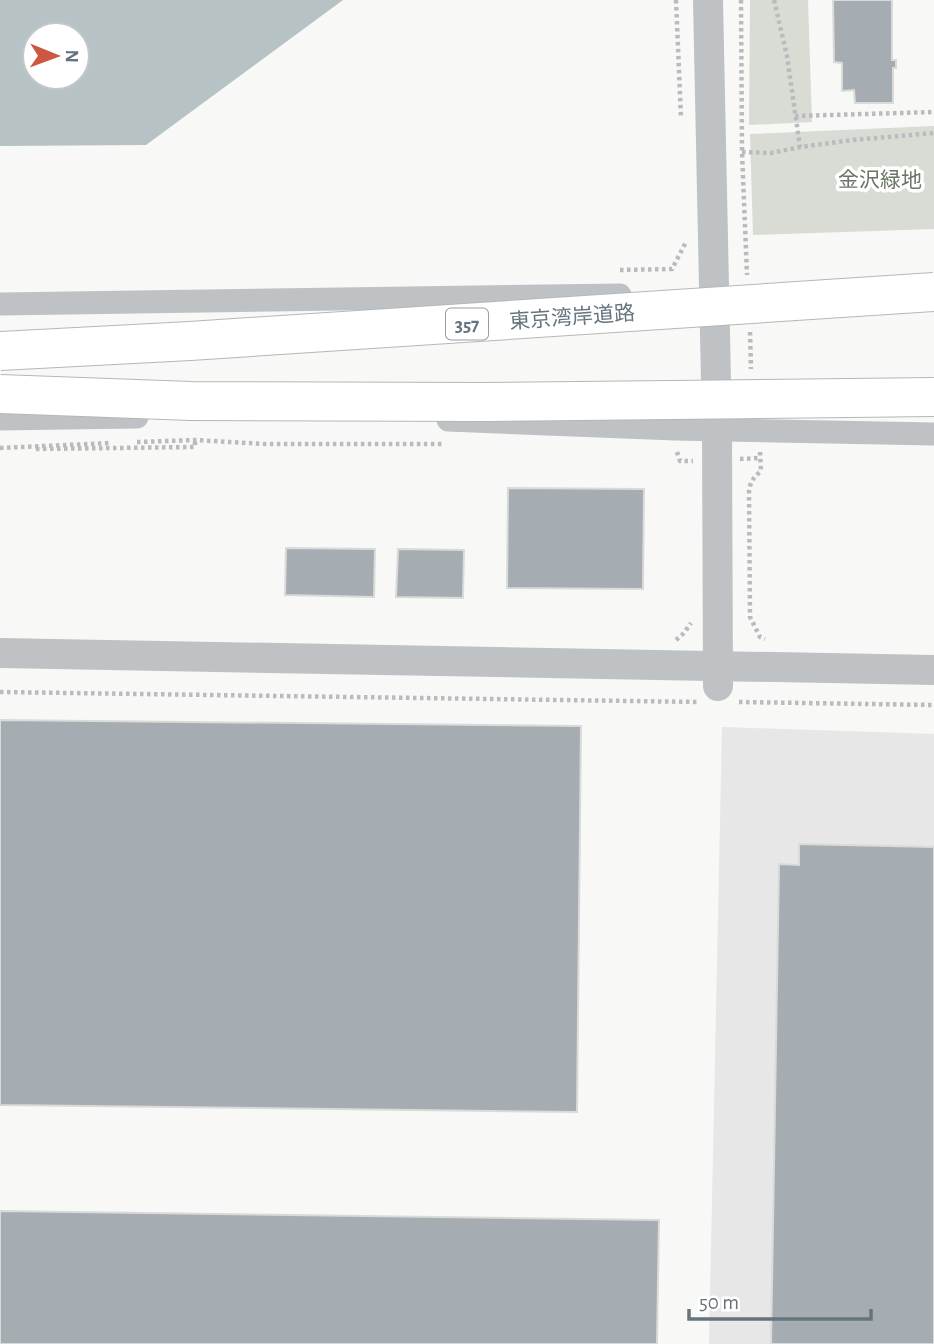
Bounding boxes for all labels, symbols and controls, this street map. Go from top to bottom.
north arrow [21,21,91,91]
text: N [62,49,81,63]
park label: 金沢緑地 [838,169,922,191]
street label: 東京湾岸道路 [508,302,636,332]
road number: 357 [446,308,488,340]
scale bar [689,1278,871,1322]
text: 50 m [699,1292,739,1313]

